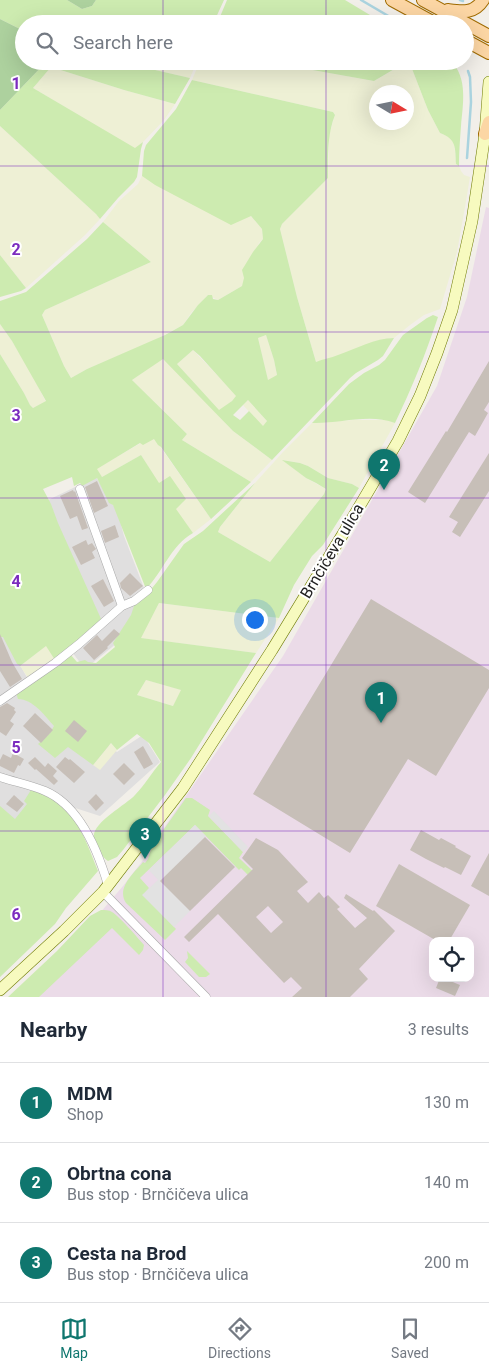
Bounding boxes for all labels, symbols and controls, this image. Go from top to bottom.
search box [15,15,474,70]
icon: search [33,29,61,57]
text: Search here [73,31,173,54]
text: 1 [11,74,21,93]
north arrow [369,85,414,130]
text: 2 [11,240,21,259]
text: 3 [11,406,21,425]
pin: 2 [368,449,400,490]
street label: Brnčičeva ulica [296,500,368,602]
text: 4 [11,572,21,591]
your location [242,607,268,633]
pin: 1 [365,682,397,723]
text: 5 [11,738,21,757]
pin: 3 [129,818,161,859]
text: 6 [11,905,21,924]
map controls [429,937,474,982]
button: locate [429,937,474,982]
text: Nearby [20,1018,87,1042]
text: 3 results [408,1020,469,1039]
text: MDM [67,1082,113,1105]
text: 1 [31,1093,41,1112]
text: 130 m [424,1093,469,1112]
text: Shop [67,1105,103,1124]
text: Obrtna cona [67,1162,172,1185]
text: 2 [31,1173,41,1192]
text: 140 m [424,1173,469,1192]
text: Bus stop · Brnčičeva ulica [67,1185,249,1204]
text: Cesta na Brod [67,1242,187,1265]
text: 3 [31,1253,41,1272]
text: 200 m [424,1253,469,1272]
text: Bus stop · Brnčičeva ulica [67,1265,249,1284]
tab: Map [60,1315,88,1361]
tab: Directions [208,1315,271,1361]
tab: Saved [391,1315,429,1361]

